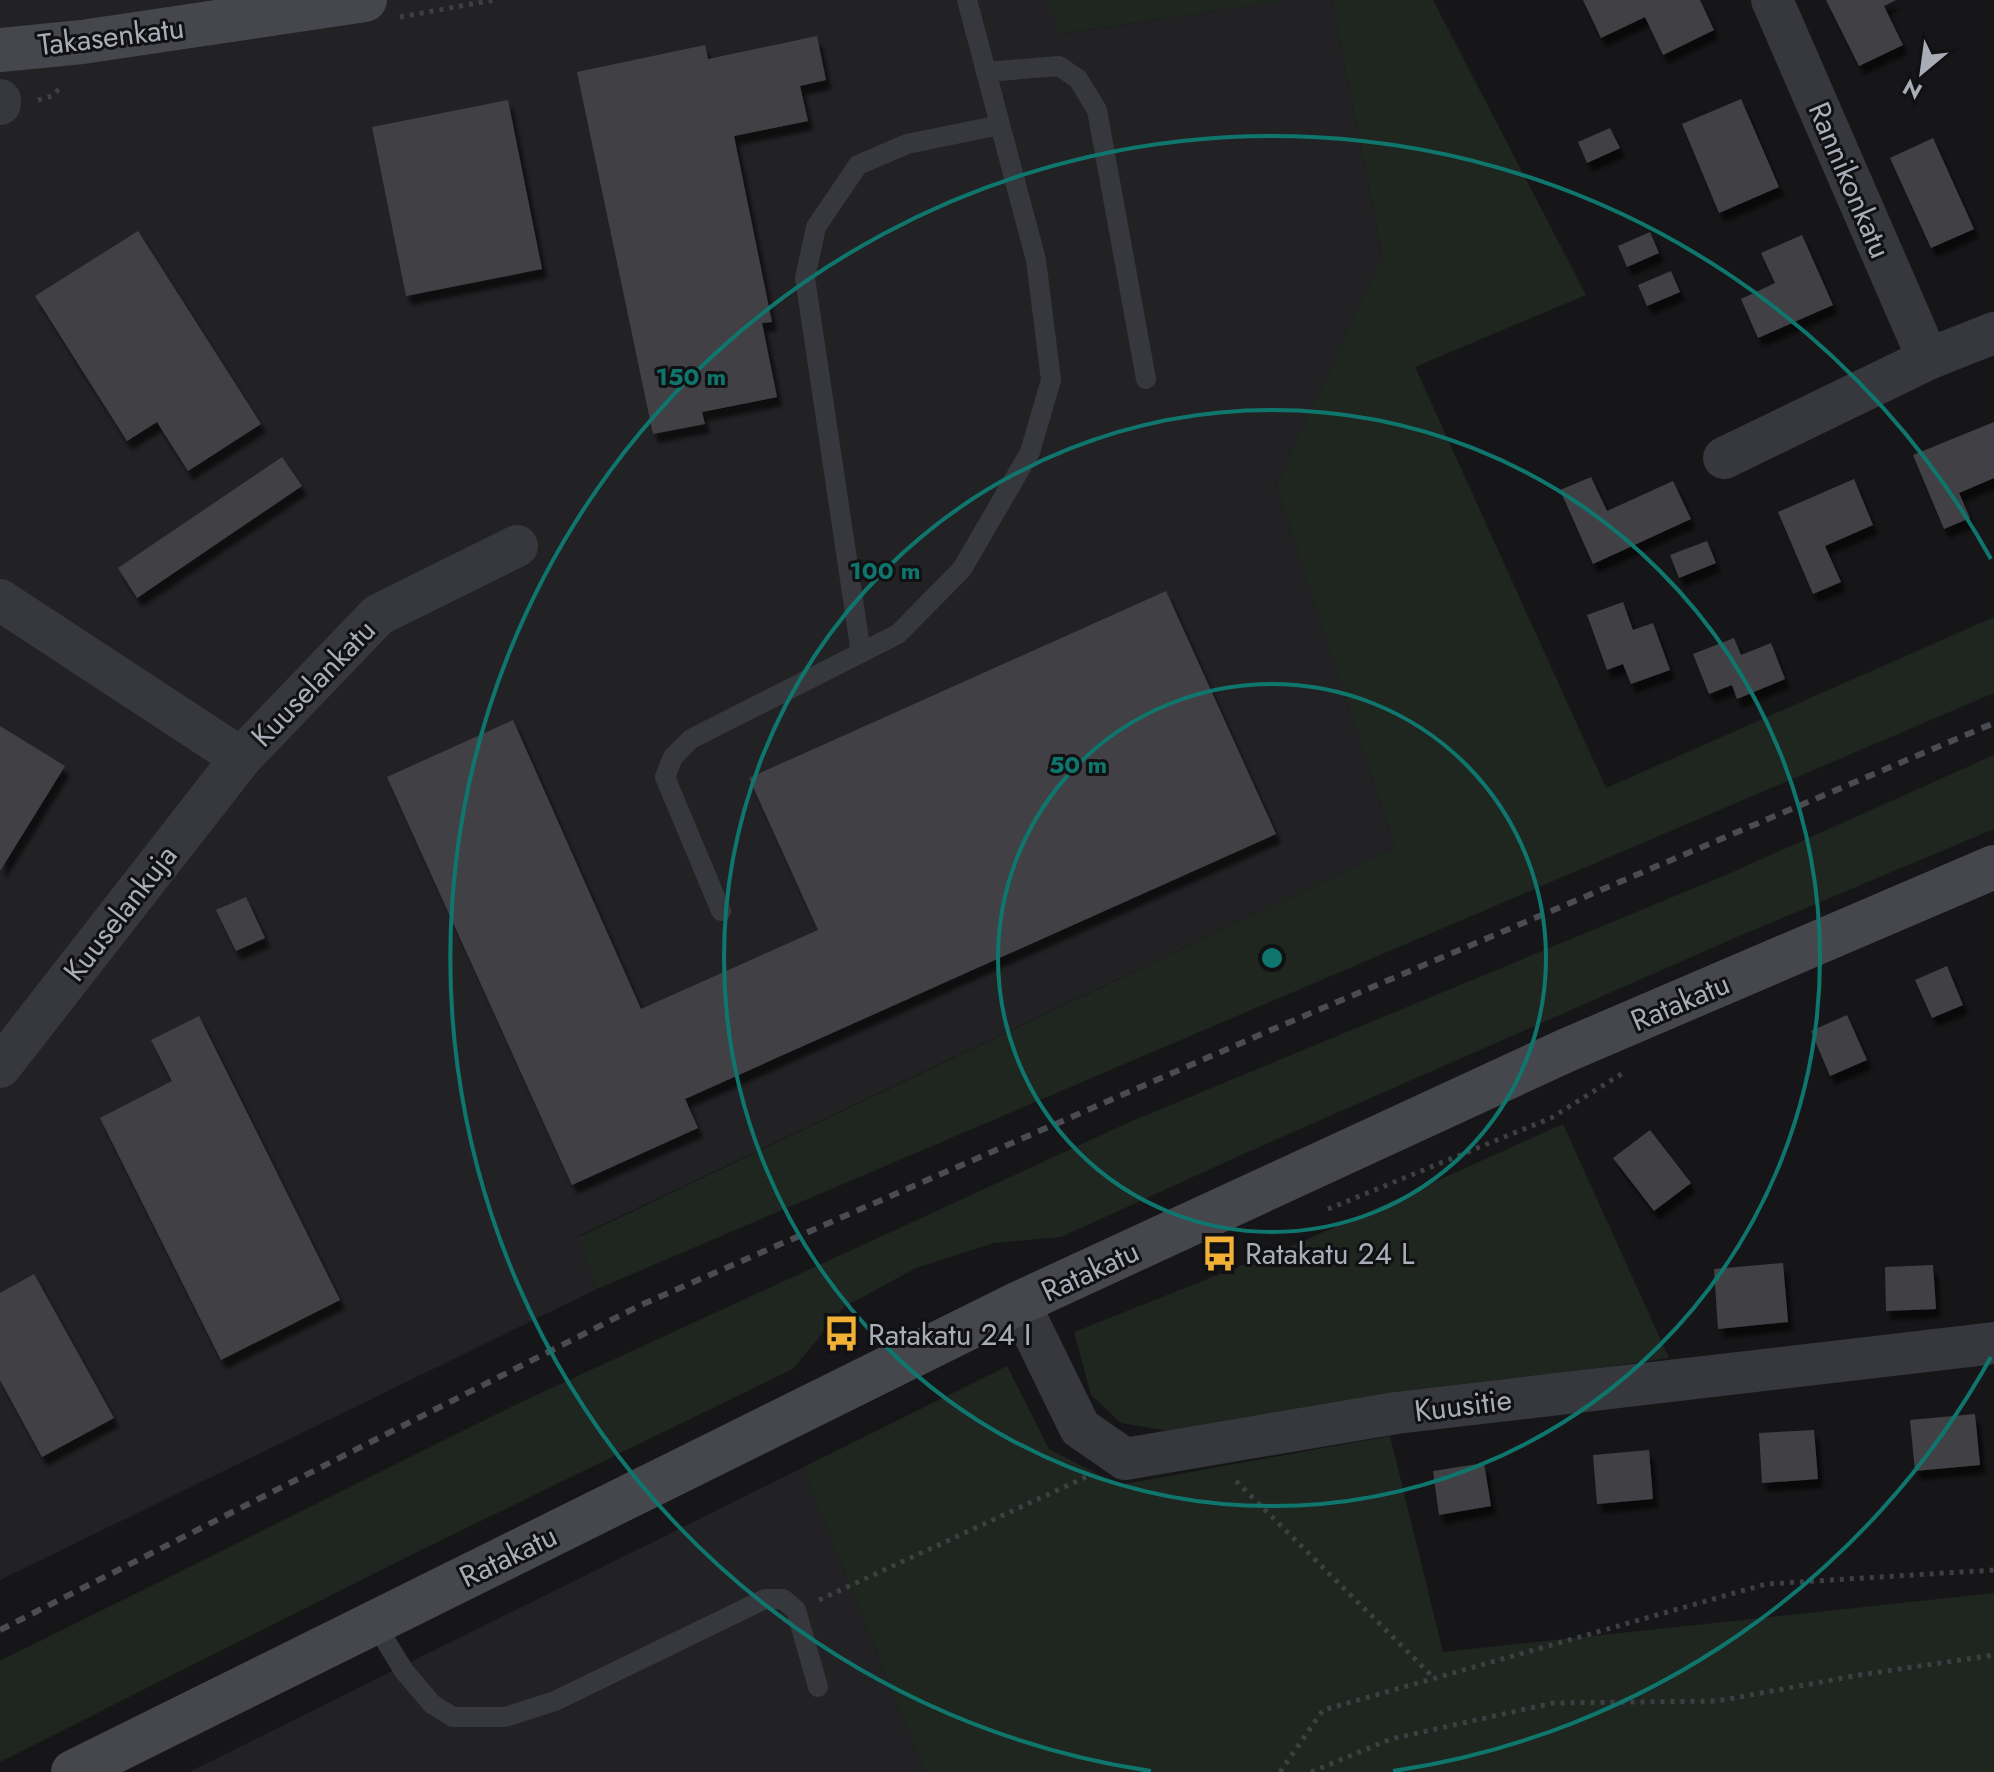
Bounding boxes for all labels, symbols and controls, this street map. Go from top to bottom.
street label: Takasenkatu [35,6,187,66]
north arrow [1882,32,1962,112]
text: N [1897,71,1928,108]
street label: Rannikonkatu [1798,95,1902,265]
text: 150 m [656,359,726,394]
text: 100 m [850,553,920,588]
street label: Kuuselankatu [241,610,385,756]
text: 50 m [1049,747,1107,782]
street label: Kuuselankuja [53,836,187,990]
centre of rings [1258,944,1286,972]
street label: Ratakatu [1624,962,1736,1042]
street label: Ratakatu [1034,1230,1146,1312]
place label: Ratakatu 24 L [1245,1232,1415,1275]
bus stop icon: Ratakatu 24 L [1200,1234,1238,1272]
place label: Ratakatu 24 I [868,1313,1031,1356]
bus stop icon: Ratakatu 24 I [823,1315,861,1353]
street label: Kuusitie [1412,1378,1514,1432]
street label: Ratakatu [452,1514,564,1598]

